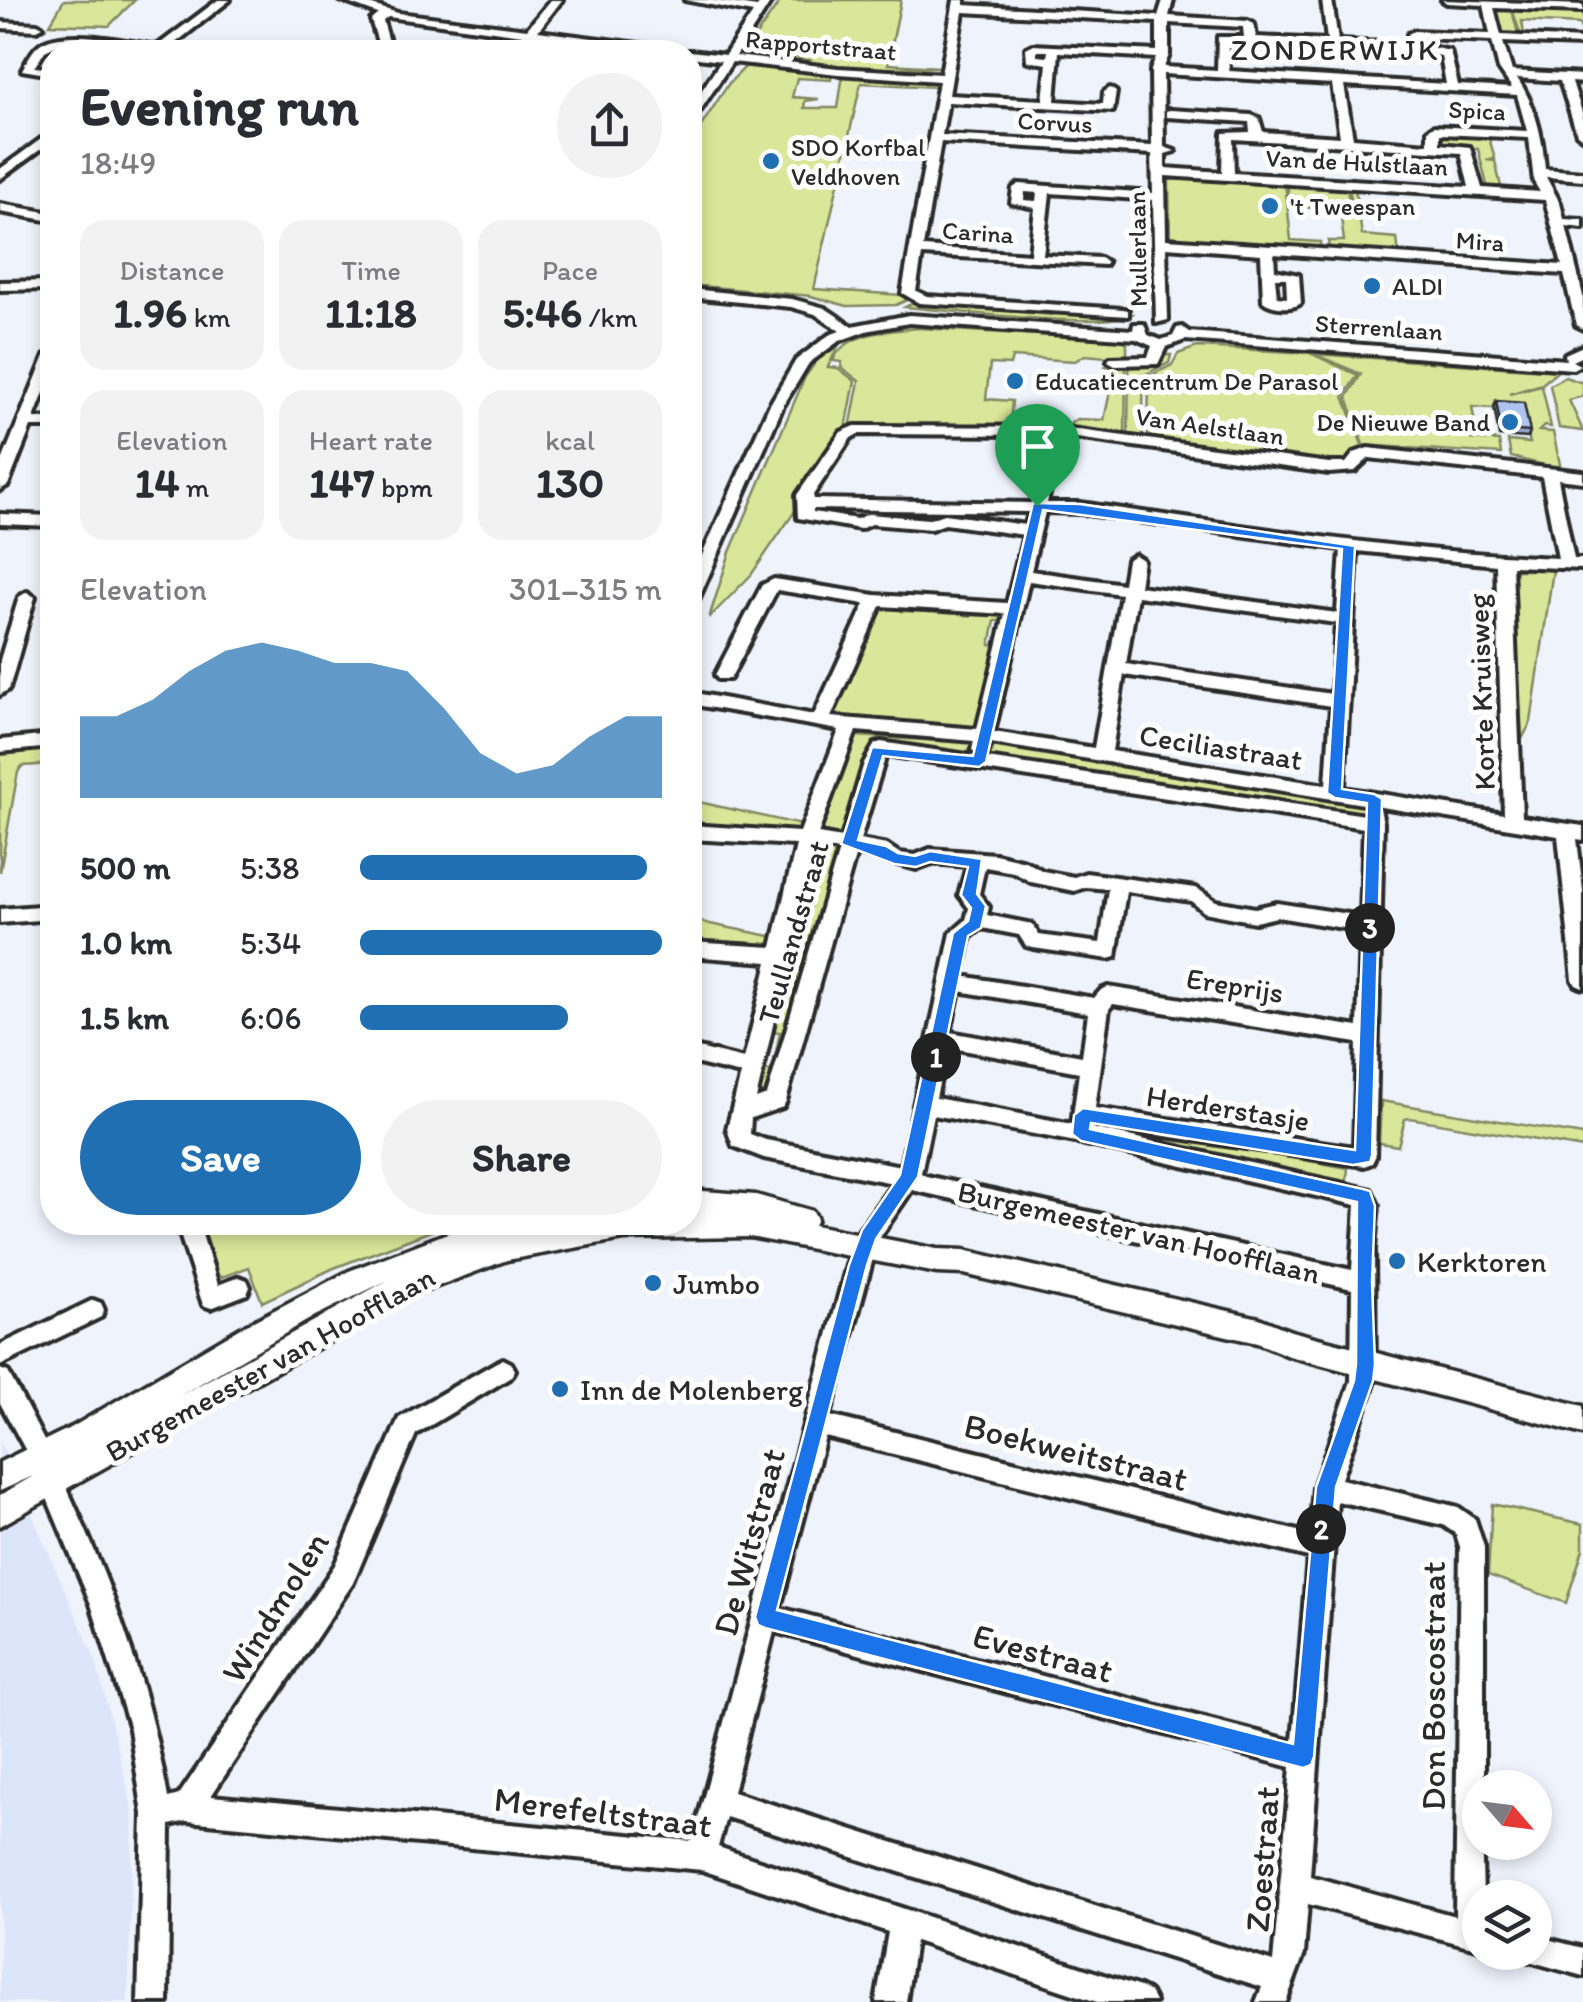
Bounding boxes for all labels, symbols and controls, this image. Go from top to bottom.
street label: Rapportstraat [744,23,898,67]
district label: ZONDERWIJK [1230,31,1440,68]
text: Evening run [80,73,359,139]
button: share [557,73,662,178]
street label: Spica [1448,94,1506,126]
street label: Corvus [1017,105,1093,139]
place label: SDO Korfbal Veldhoven [791,132,925,191]
street label: Van de Hulstlaan [1265,142,1449,182]
text: 18:49 [80,144,156,182]
marker: SDO Korfbal Veldhoven [760,150,782,172]
street label: Mullerlaan [1121,191,1153,307]
place label: 't Tweespan [1290,191,1415,221]
marker: 't Tweespan [1259,195,1281,217]
street label: Carina [941,215,1015,249]
street label: Mira [1455,224,1505,258]
text: Distance [120,253,224,287]
text: Time [341,253,401,287]
text: Pace [542,253,598,287]
place label: ALDI [1392,271,1443,301]
marker: ALDI [1361,275,1383,297]
text: 1.96 [113,287,187,338]
text: 11:18 [325,287,417,338]
text: 5:46 [503,287,582,338]
text: km [187,300,231,334]
text: /km [582,300,637,334]
street label: Sterrenlaan [1314,308,1444,346]
place label: Educatiecentrum De Parasol [1035,366,1338,396]
marker: Educatiecentrum De Parasol [1004,370,1026,392]
street label: Van Aelstlaan [1134,401,1286,451]
pin [995,404,1080,507]
place label: De Nieuwe Band [1316,407,1490,437]
marker: De Nieuwe Band [1499,411,1521,433]
icon: arrive [1010,419,1065,474]
text: Elevation [116,423,228,457]
text: Heart rate [309,423,433,457]
text: kcal [545,423,595,457]
text: 14 [135,457,179,508]
text: 147 [309,457,375,508]
text: 130 [536,457,604,508]
text: m [179,470,209,504]
text: bpm [375,470,433,504]
text: Elevation [80,570,207,608]
text: 301–315 m [509,570,662,608]
street label: Korte Kruisweg [1459,592,1503,791]
street label: Ceciliastraat [1137,716,1305,778]
street label: Teullandstraat [749,836,837,1028]
text: 500 m [80,849,170,887]
text: 5:38 [240,849,300,887]
pin: 3 [1345,903,1395,953]
text: 3 [1362,911,1378,945]
text: 1.0 km [80,924,172,962]
text: 5:34 [240,924,301,962]
street label: Ereprijs [1184,959,1286,1011]
text: 1.5 km [80,999,169,1037]
text: 6:06 [240,999,301,1037]
pin: 1 [911,1032,961,1082]
text: 1 [930,1040,943,1074]
street label: Herderstasje [1144,1077,1312,1139]
button: Save [80,1100,361,1215]
button: Share [381,1100,662,1215]
street label: Burgemeester van Hoofflaan [954,1172,1324,1292]
place label: Kerktoren [1417,1243,1546,1280]
marker: Kerktoren [1386,1250,1408,1272]
street label: Burgemeester van Hoofflaan [99,1258,441,1470]
place label: Jumbo [673,1265,760,1302]
marker: Jumbo [642,1272,664,1294]
place label: Inn de Molenberg [580,1371,804,1408]
marker: Inn de Molenberg [549,1378,571,1400]
street label: Boekweitstraat [960,1404,1192,1500]
street label: De Witstraat [704,1444,794,1640]
pin: 2 [1296,1504,1346,1554]
text: 2 [1314,1512,1328,1546]
street label: Windmolen [212,1523,338,1690]
street label: Don Boscostraat [1412,1561,1454,1811]
street label: Evestraat [969,1614,1117,1692]
north arrow [1462,1770,1552,1860]
map controls [1462,1770,1552,1970]
street label: Merefeltstraat [492,1778,714,1846]
street label: Zoestraat [1236,1785,1288,1933]
button: layers [1462,1880,1552,1970]

